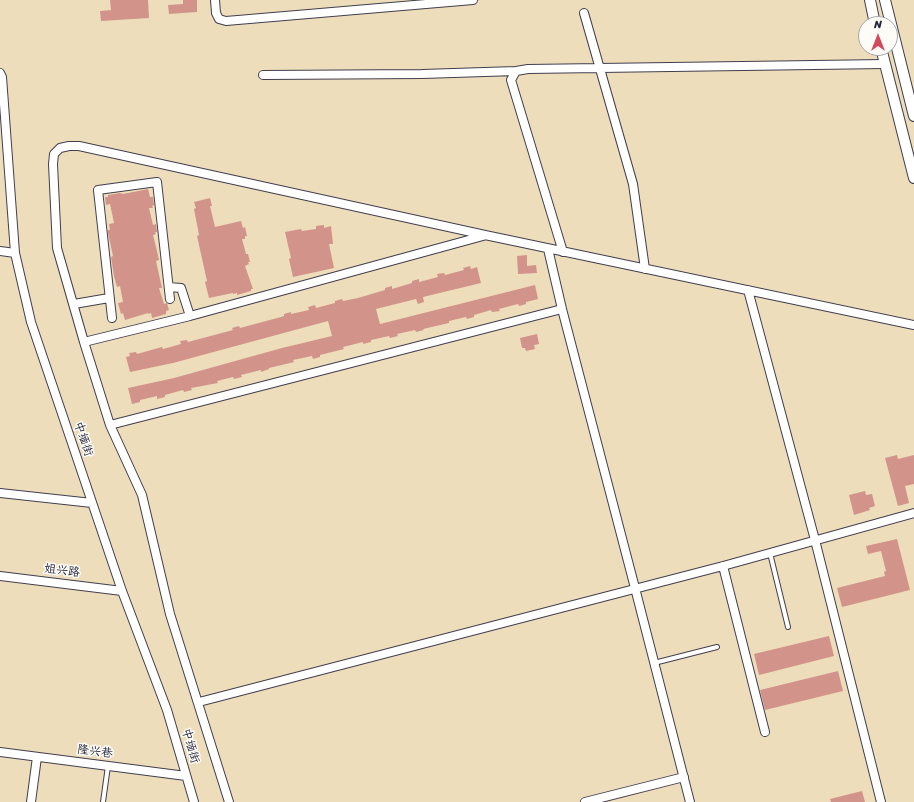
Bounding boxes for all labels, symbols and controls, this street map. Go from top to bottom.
text: N [874,15,882,34]
north arrow [858,16,898,56]
street label: 中缅街 [70,420,96,458]
street label: 姐兴路 [43,562,81,580]
street label: 中缅街 [178,727,202,765]
street label: 隆兴巷 [76,743,114,761]

